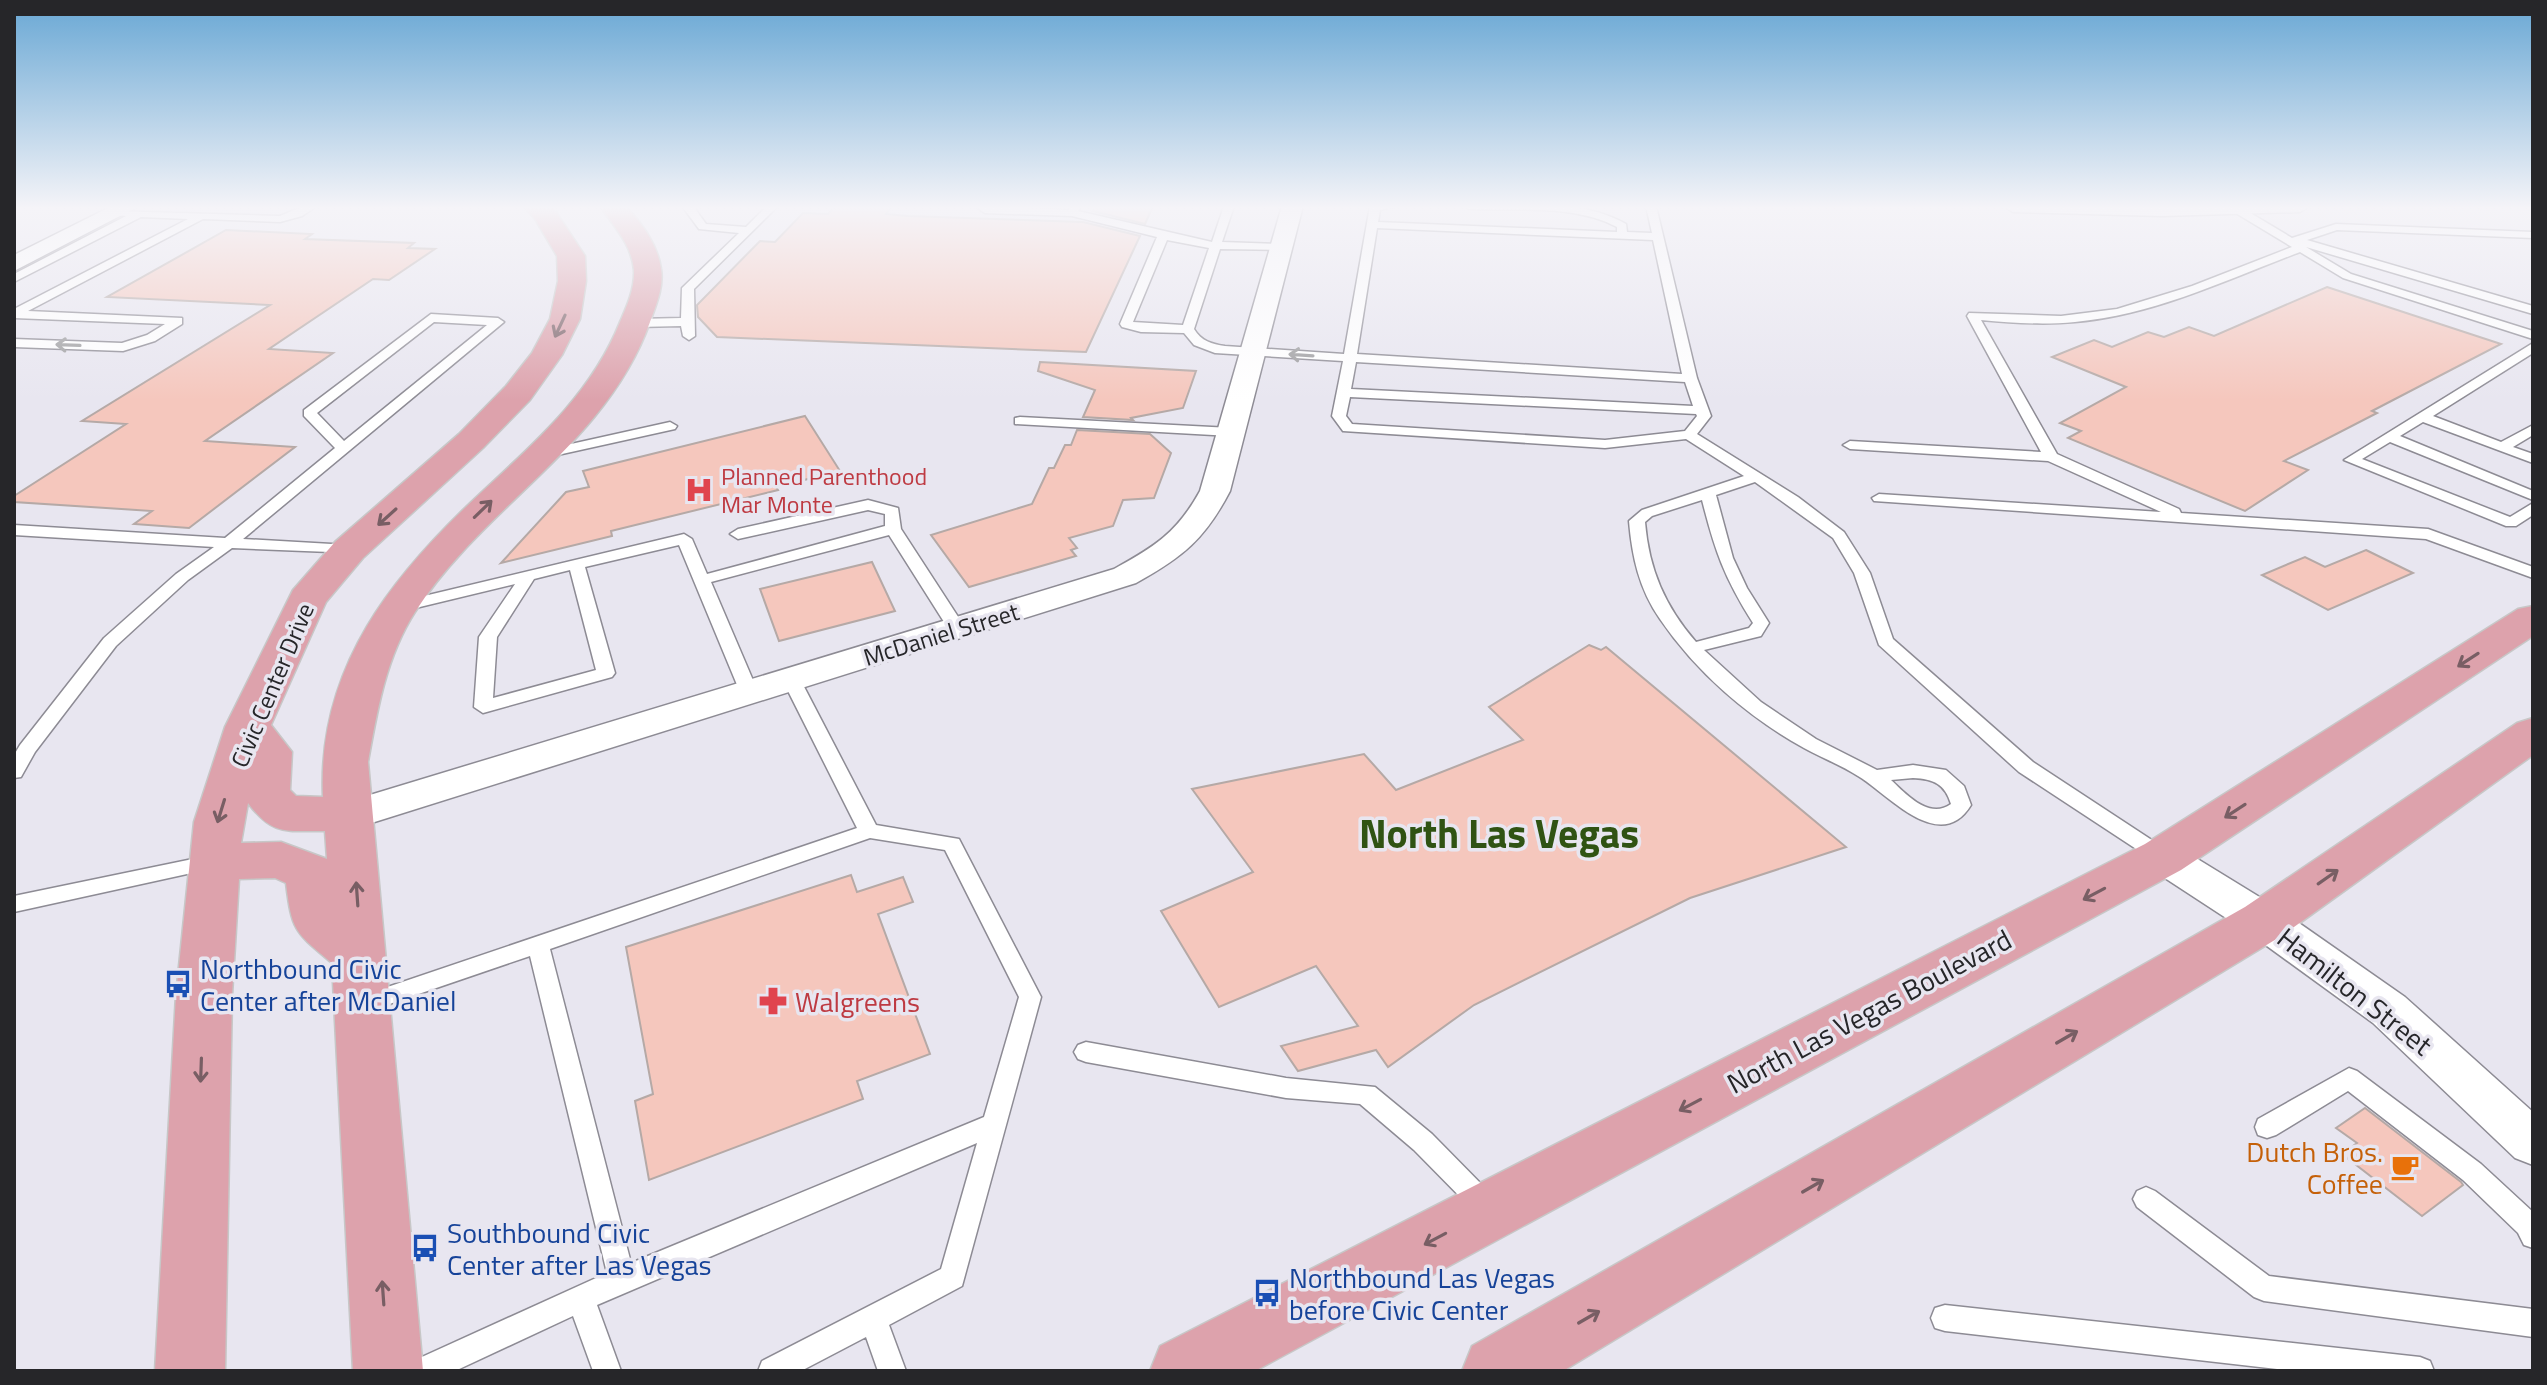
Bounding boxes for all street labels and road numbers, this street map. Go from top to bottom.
street label: McDaniel Street [859,593,1024,675]
street label: Civic Center Drive [221,597,323,773]
street label: Hamilton Street [2268,917,2442,1066]
street label: North Las Vegas Boulevard [1719,918,2019,1104]

